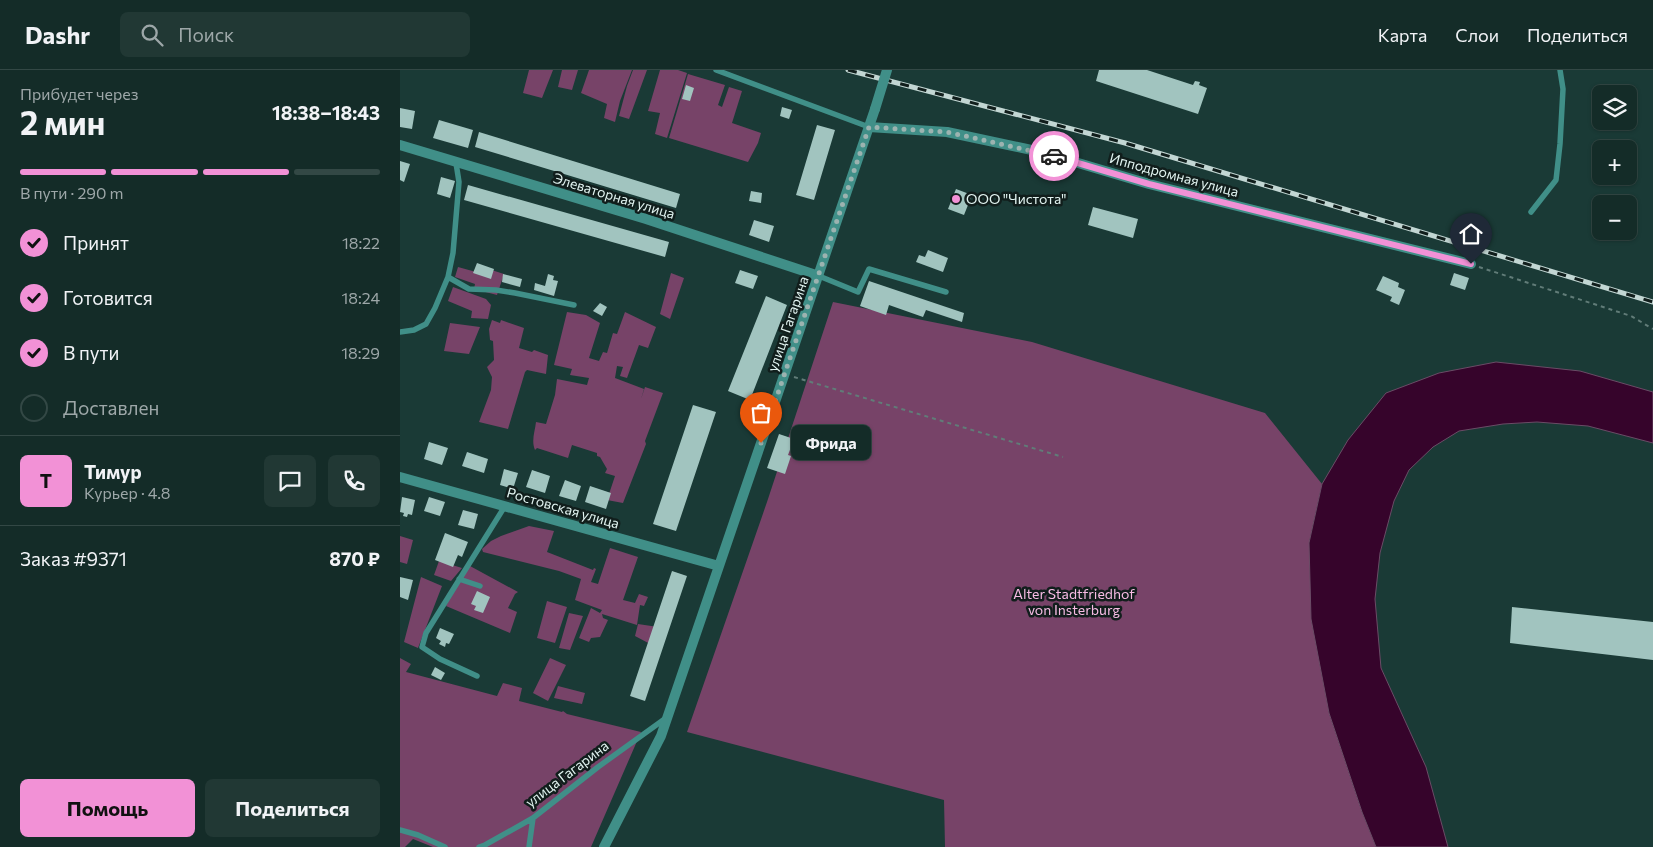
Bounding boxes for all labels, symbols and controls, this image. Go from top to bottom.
search box [120,12,470,57]
text: Dashr [25,20,90,49]
icon: search [138,21,166,49]
text: Поиск [178,23,234,46]
text: Карта [1378,24,1427,46]
text: Слои [1455,24,1499,46]
text: Поделиться [1527,24,1628,46]
text: Прибудет через [20,84,139,103]
map controls [1592,85,1637,240]
button: layers [1592,85,1637,130]
text: 18:38–18:43 [272,101,380,124]
text: 2 мин [20,102,105,142]
courier [1029,131,1079,181]
button: + [1592,140,1637,185]
icon: car [1040,142,1068,170]
street label: Ипподромная улица [1108,149,1241,200]
street label: Элеваторная улица [551,169,677,222]
text: В пути · 290 m [20,183,123,202]
place label: ООО "Чистота" [966,190,1066,207]
marker: ООО "Чистота" [950,193,962,205]
button: − [1592,195,1637,240]
pin [1450,213,1492,264]
icon: home [1457,220,1485,248]
icon: check [20,229,48,257]
text: Принят [63,231,129,254]
text: 18:22 [342,233,380,252]
street label: улица Гагарина [763,274,812,374]
icon: check [20,284,48,312]
text: Готовится [63,286,153,309]
text: 18:24 [341,288,380,307]
icon: check [20,339,48,367]
text: В пути [63,341,119,364]
text: 18:29 [341,343,380,362]
pin [740,392,782,443]
text: Доставлен [63,396,159,419]
icon: bag [747,399,775,427]
callout: Фрида [791,426,871,460]
text: Фрида [805,433,857,452]
button: chat [264,455,316,507]
button: phone [328,455,380,507]
text: Тимур [84,460,142,483]
text: Т [40,469,52,492]
text: Курьер · 4.8 [84,483,170,502]
street label: Ростовская улица [505,483,621,532]
text: Заказ #9371 [20,547,127,570]
text: 870 ₽ [329,547,380,570]
park label: Alter Stadtfriedhof von Insterburg [1013,585,1135,618]
street label: улица Гагарина [522,737,612,810]
button: Помощь [20,779,195,837]
button: Поделиться [205,779,380,837]

